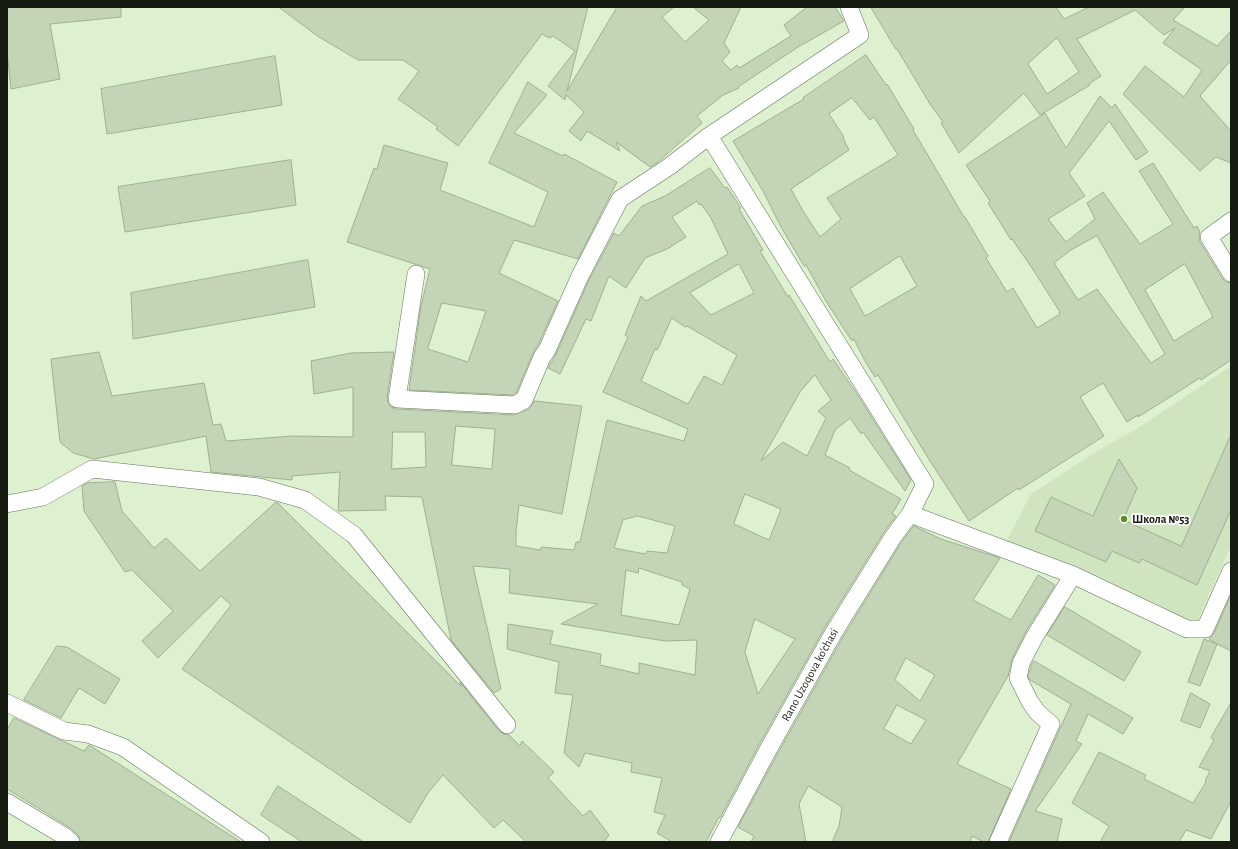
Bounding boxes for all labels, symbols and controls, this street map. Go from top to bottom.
place label: Школа №53 [1132,512,1190,526]
marker: Школа №53 [1119,514,1129,524]
street label: Rano Uzoqova ko'chasi [778,626,842,724]

